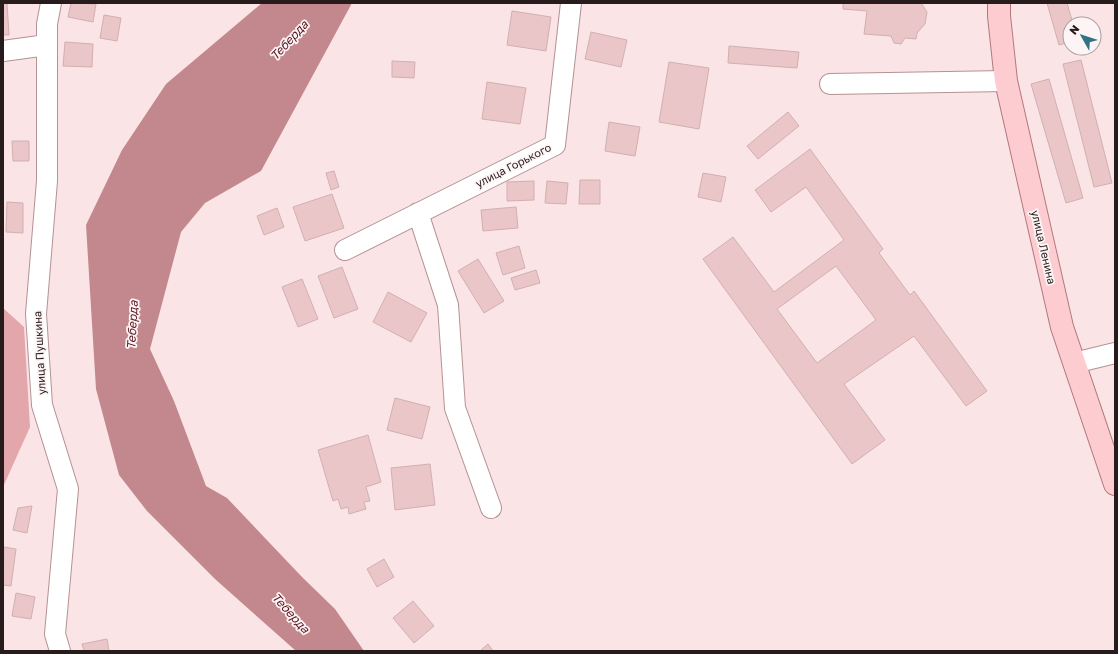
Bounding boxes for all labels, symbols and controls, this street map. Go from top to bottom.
water label: Теберда [267,16,312,63]
north arrow [1062,16,1102,56]
text: N [1066,22,1082,37]
street label: улица Горького [473,140,553,190]
street label: улица Ленина [1029,209,1059,285]
water label: Теберда [123,299,141,350]
street label: улица Пушкина [30,311,48,395]
water label: Теберда [269,590,314,637]

